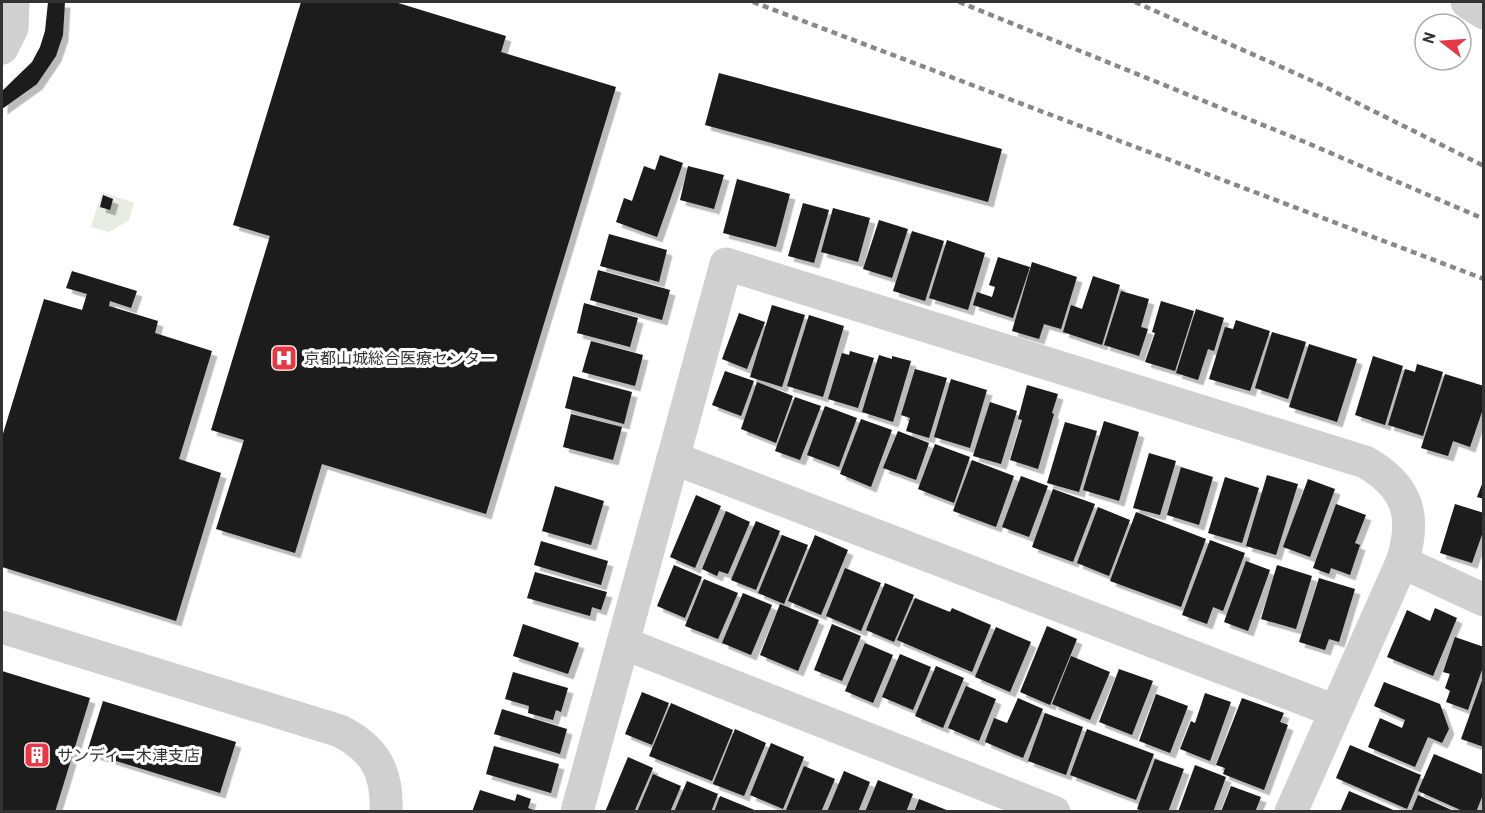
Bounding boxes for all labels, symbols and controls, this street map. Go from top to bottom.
north arrow [1413,12,1473,72]
text: N [1418,30,1439,45]
hospital icon: 京都山城総合医療センター [269,343,299,373]
place label: 京都山城総合医療センター [304,348,496,367]
building icon: サンディー木津支店 [22,740,52,770]
place label: サンディー木津支店 [57,745,200,764]

